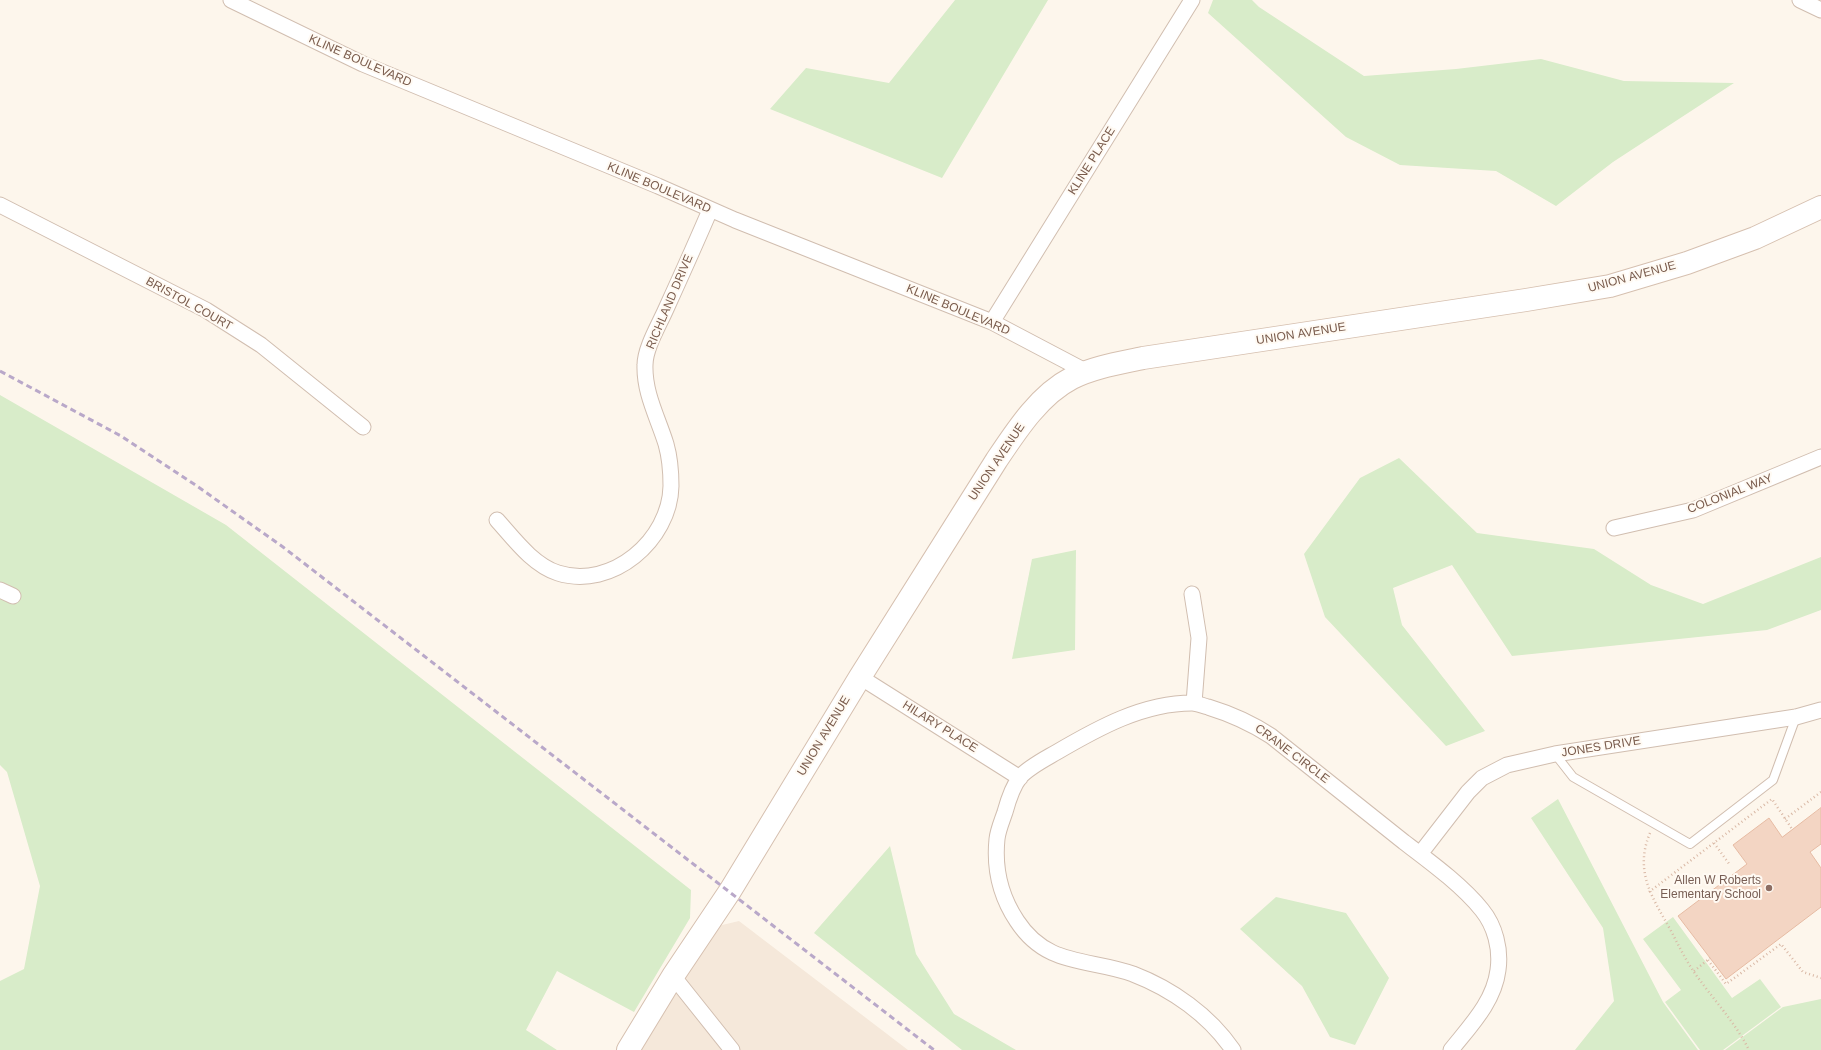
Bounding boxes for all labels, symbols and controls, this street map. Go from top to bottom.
street label: KLINE BOULEVARD [306,32,414,90]
street label: KLINE PLACE [1065,124,1119,198]
street label: KLINE BOULEVARD [605,160,713,216]
street label: RICHLAND DRIVE [644,253,696,351]
street label: UNION AVENUE [1586,258,1678,296]
street label: BRISTOL COURT [143,274,235,334]
street label: KLINE BOULEVARD [904,282,1012,338]
street label: UNION AVENUE [1255,320,1347,348]
street label: UNION AVENUE [966,420,1028,504]
street label: COLONIAL WAY [1685,471,1775,517]
street label: UNION AVENUE [795,694,853,778]
street label: HILARY PLACE [900,698,980,756]
street label: CRANE CIRCLE [1252,721,1332,787]
street label: JONES DRIVE [1560,734,1642,760]
place label: Allen W Roberts Elementary School [1660,874,1761,902]
marker: Allen W Roberts Elementary School [1764,883,1774,893]

